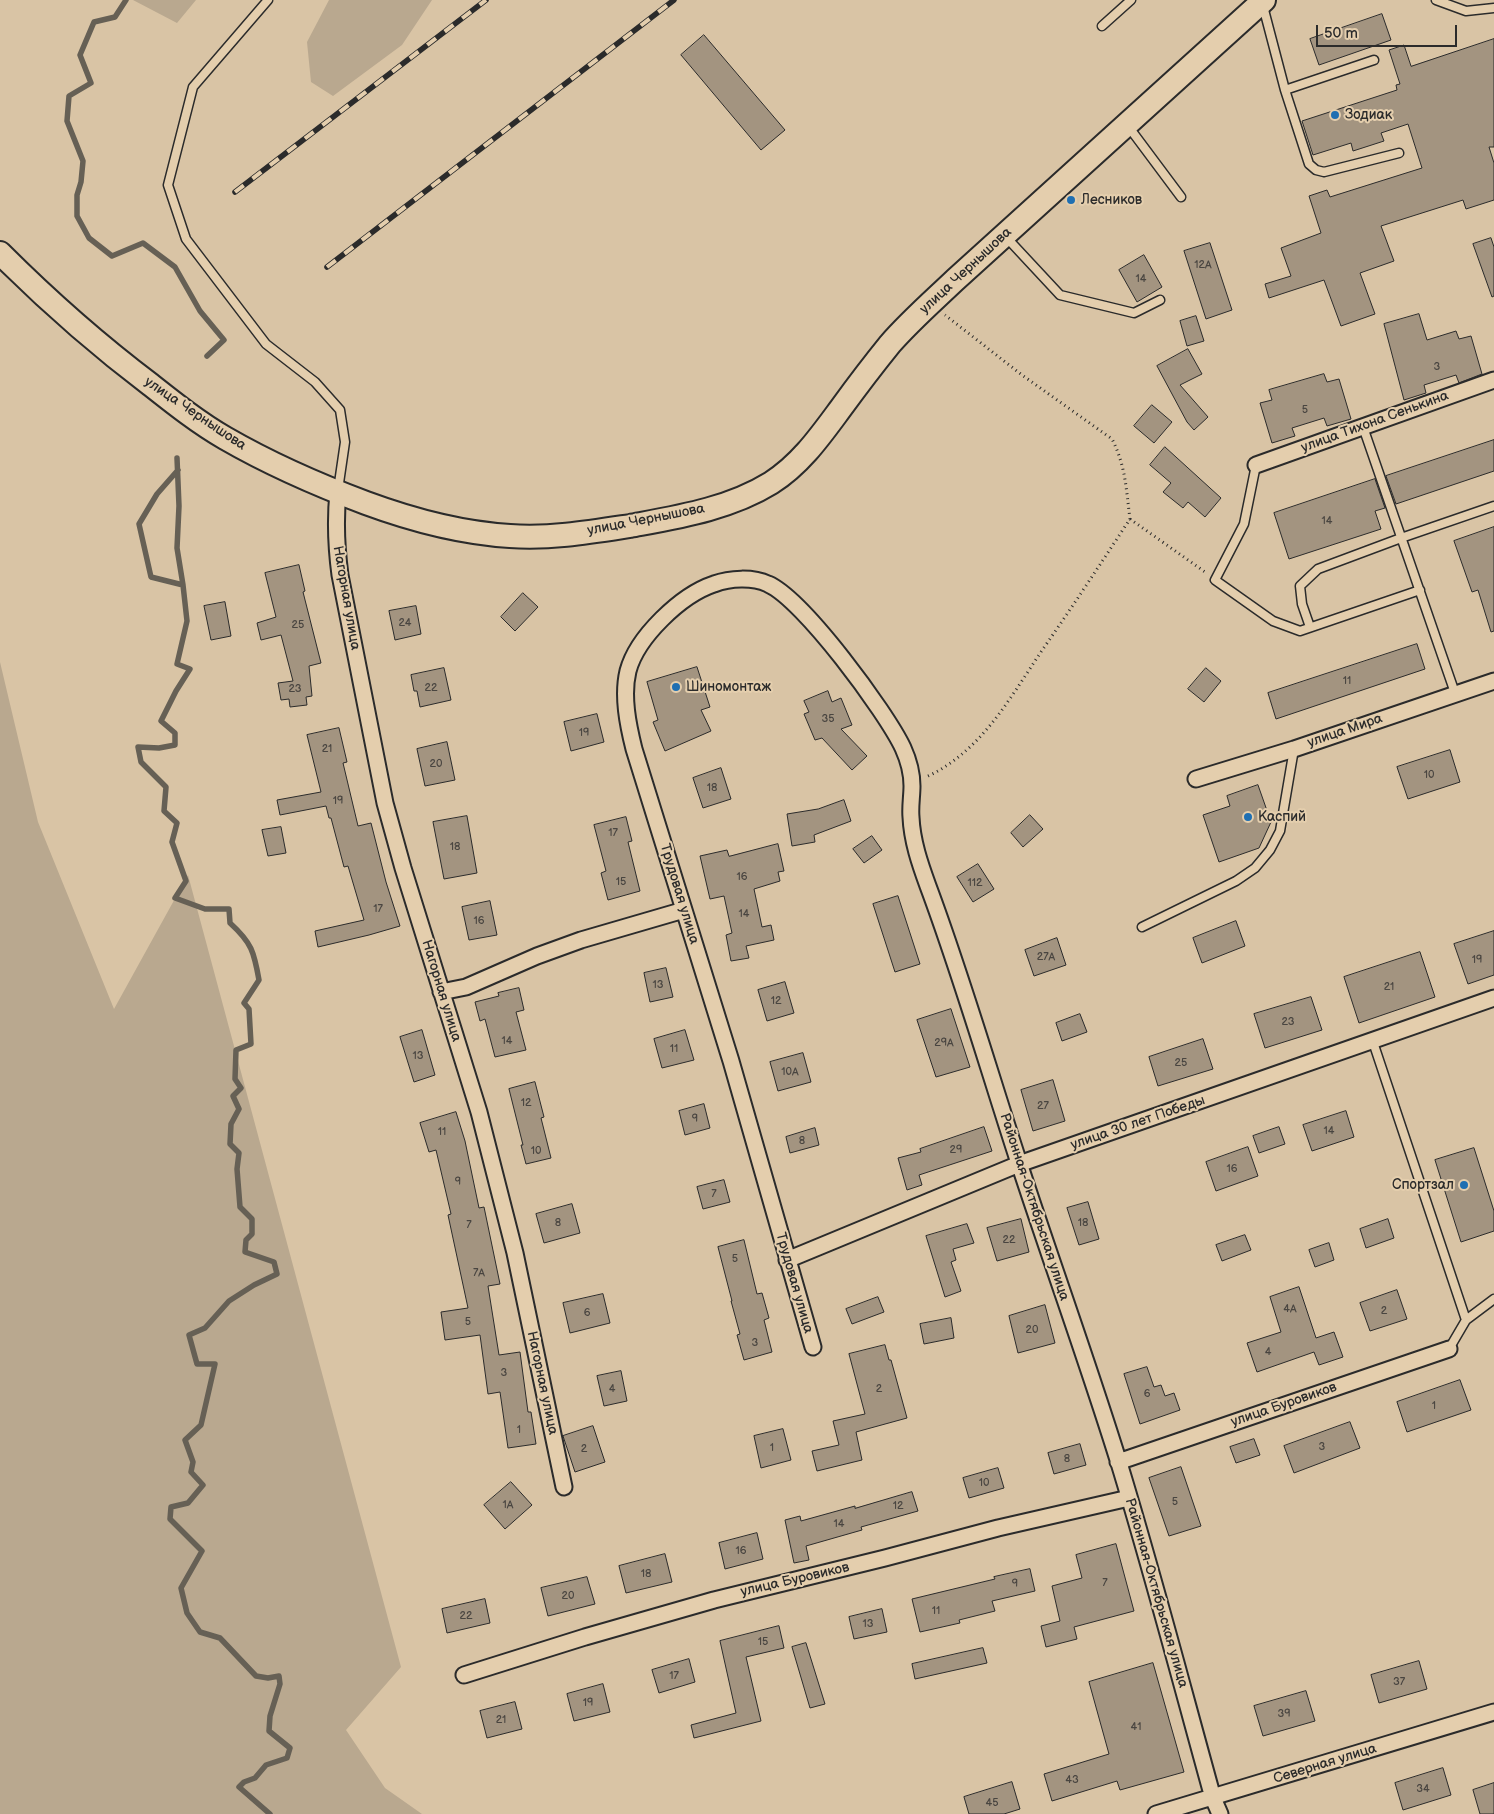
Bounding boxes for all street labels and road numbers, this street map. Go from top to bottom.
street label: улица Чернышова [917,224,1015,318]
street label: улица Чернышова [141,374,249,454]
street label: улица Тихона Сенькина [1299,388,1451,456]
street label: улица Чернышова [586,500,706,540]
street label: Нагорная улица [329,545,363,651]
street label: улица Мира [1305,710,1385,752]
street label: Трудовая улица [656,842,702,946]
street label: Нагорная улица [418,938,464,1044]
street label: улица 30 лет Победы [1069,1092,1207,1154]
street label: Районная-Октябрьская улица [996,1111,1072,1303]
street label: Трудовая улица [772,1231,816,1335]
street label: Нагорная улица [523,1330,561,1436]
street label: улица Буровиков [1229,1379,1339,1431]
street label: Районная-Октябрьская улица [1121,1496,1191,1690]
street label: улица Буровиков [739,1559,851,1601]
street label: Северная улица [1271,1740,1379,1788]

